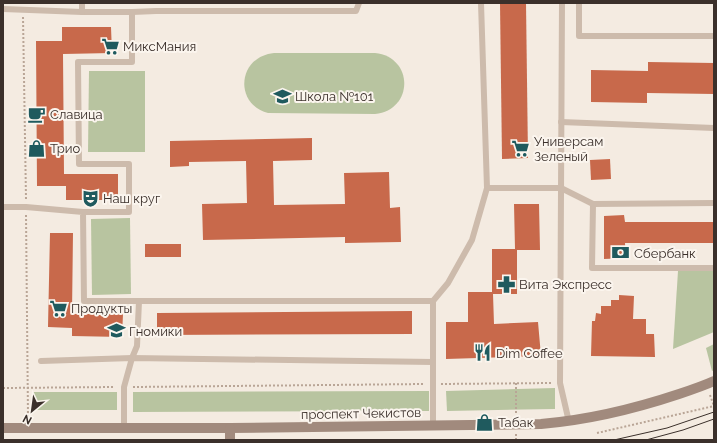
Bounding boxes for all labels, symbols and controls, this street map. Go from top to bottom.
supermarket icon: МиксМания [100,36,120,56]
place label: МиксМания [123,39,196,54]
school or university icon: Школа №101 [272,86,292,106]
place label: Школа №101 [295,89,374,104]
cafe icon: Славица [27,104,47,124]
place label: Славица [50,107,103,122]
place label: Универсам Зеленый [534,134,603,164]
shop icon: Трио [27,138,47,158]
supermarket icon: Универсам Зеленый [511,138,531,158]
place label: Трио [50,141,81,156]
theatre icon: Наш круг [80,188,100,208]
place label: Наш круг [103,191,160,206]
bank icon: Сбербанк [611,243,631,263]
place label: Сбербанк [634,246,696,261]
pharmacy icon: Вита Экспресс [496,274,516,294]
place label: Вита Экспресс [519,277,612,292]
supermarket icon: Продукты [48,298,68,318]
place label: Продукты [71,301,132,316]
school or university icon: Гномики [106,321,126,341]
place label: Гномики [129,324,182,339]
restaurant icon: Dim Coffee [473,343,493,363]
place label: Dim Coffee [496,346,563,361]
north arrow [12,391,52,431]
street label: проспект Чекистов [301,405,421,422]
text: N [21,412,34,427]
shop icon: Табак [475,412,495,432]
place label: Табак [498,415,534,430]

